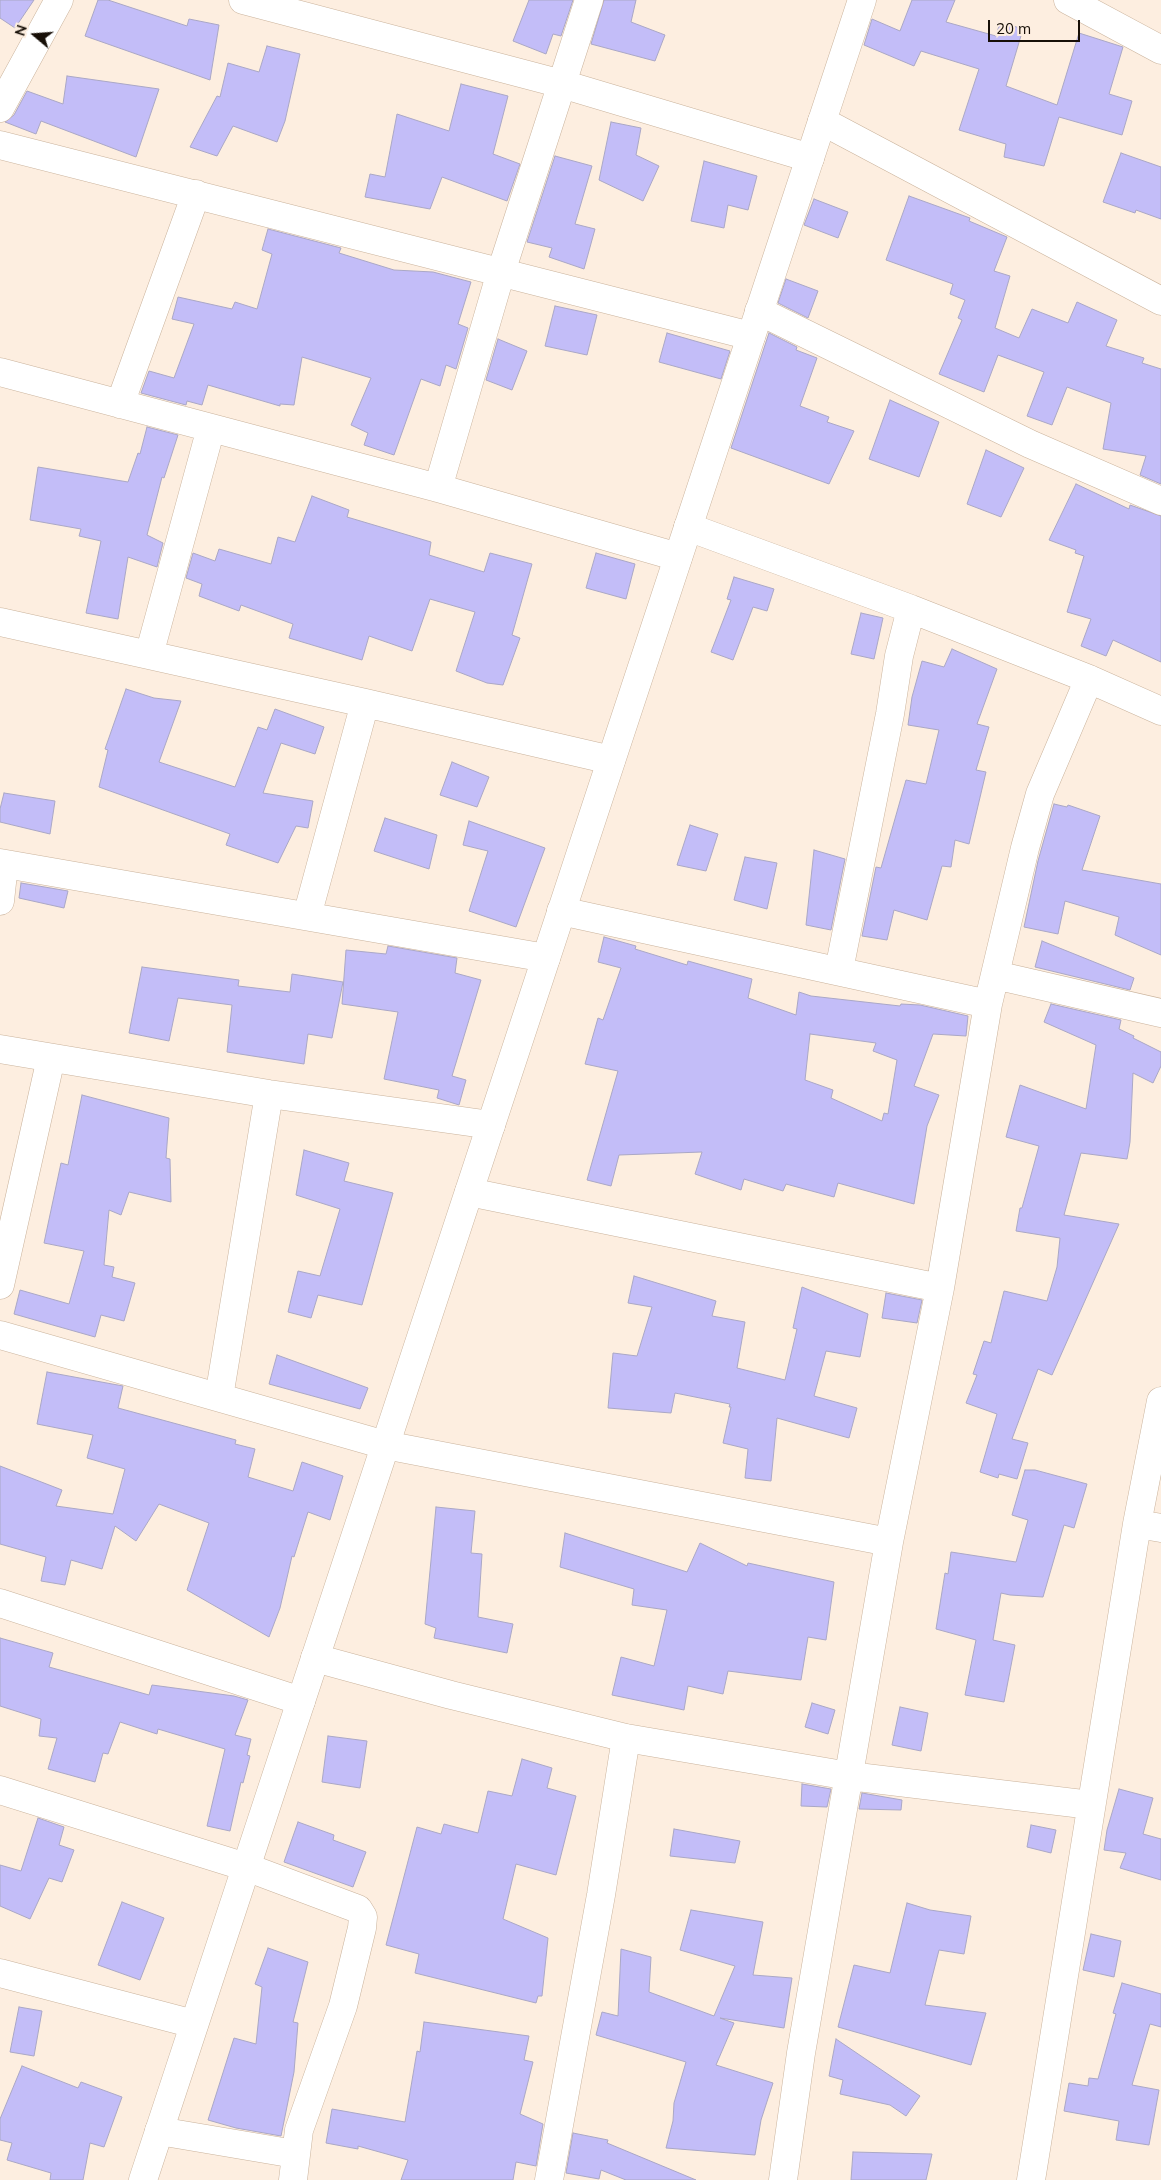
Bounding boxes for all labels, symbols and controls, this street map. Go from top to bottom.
north arrow [10,10,60,60]
scale bar [991,10,1084,42]
text: 20 m [996,19,1031,38]
text: N [11,23,31,38]

